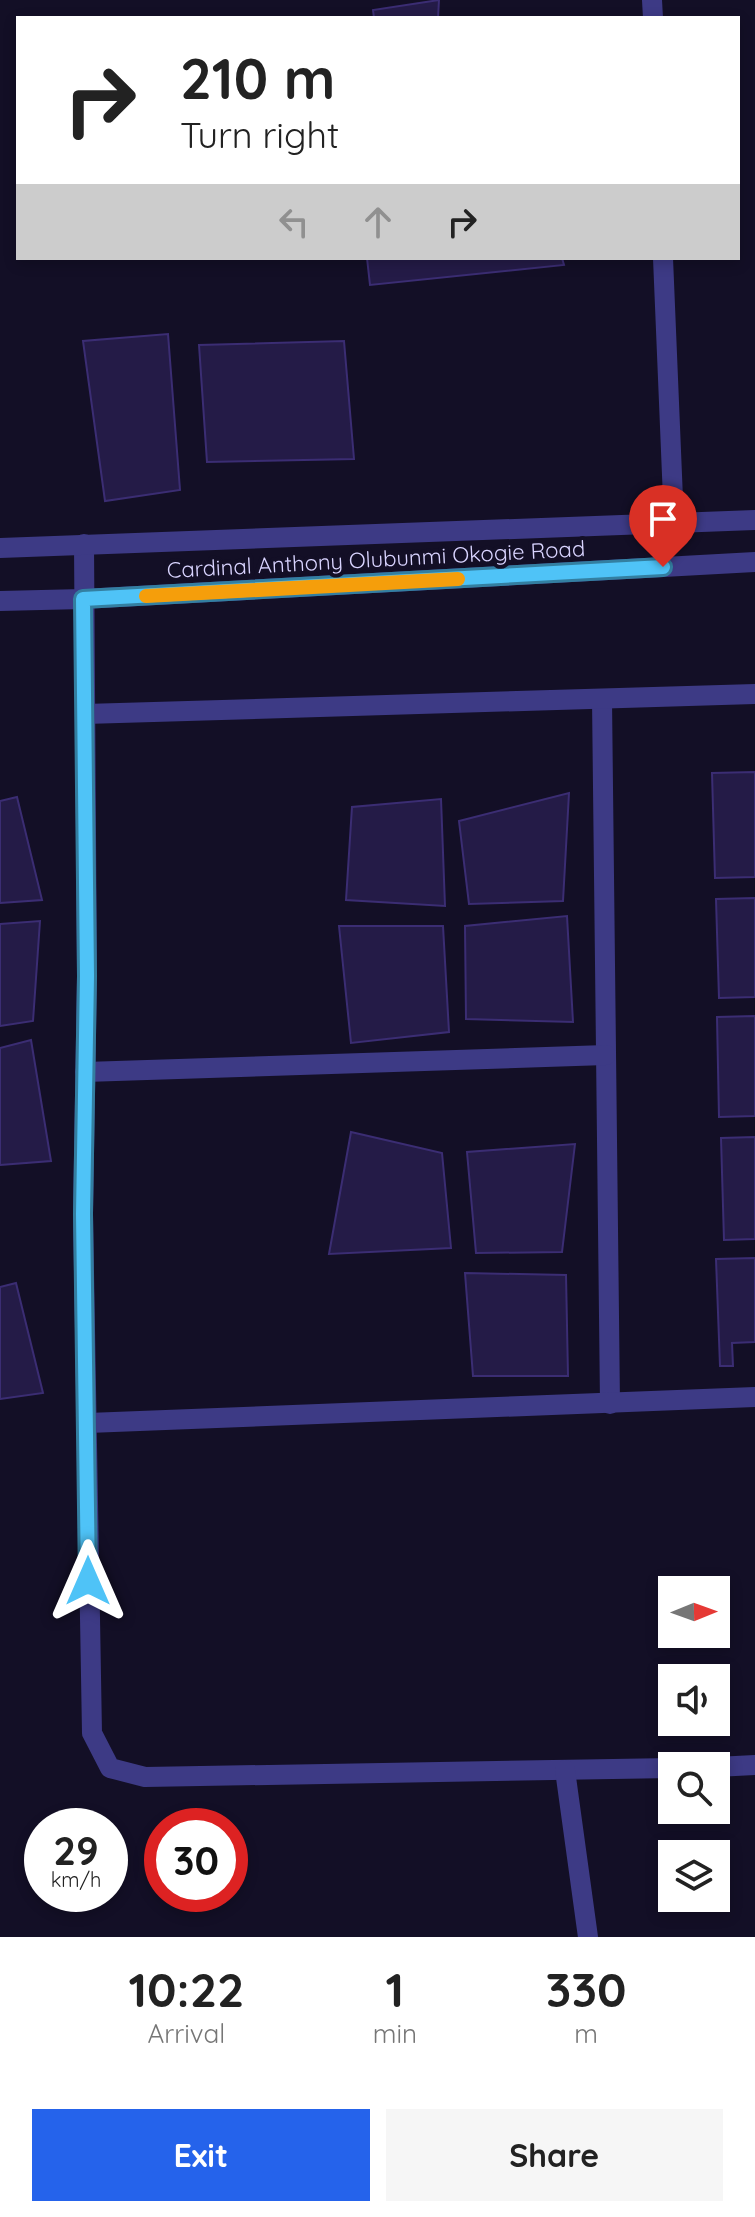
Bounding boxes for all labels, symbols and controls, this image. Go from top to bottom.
text: 210 m [180,43,335,113]
icon: right [48,48,152,152]
text: Turn right [180,112,339,157]
icon: left [272,200,316,244]
icon: ahead [356,200,400,244]
icon: right [440,200,484,244]
pin [629,485,697,567]
icon: arrive [641,497,685,541]
street label: Cardinal Anthony Olubunmi Okogie Road [166,534,586,584]
position arrow [46,1539,130,1623]
north arrow [658,1576,730,1648]
map controls [658,1576,730,1912]
button: sound [658,1664,730,1736]
button: search [658,1752,730,1824]
speed limit sign: 30 [144,1808,248,1912]
text: 29 [53,1825,99,1875]
button: layers [658,1840,730,1912]
text: km/h [51,1867,101,1892]
text: 10:22 [128,1959,244,2019]
text: 1 [386,1959,404,2019]
text: 330 [546,1959,627,2019]
text: Arrival [147,2017,225,2050]
text: min [373,2017,417,2050]
text: m [574,2017,598,2050]
button: Exit [32,2109,370,2201]
button: Share [386,2109,723,2201]

